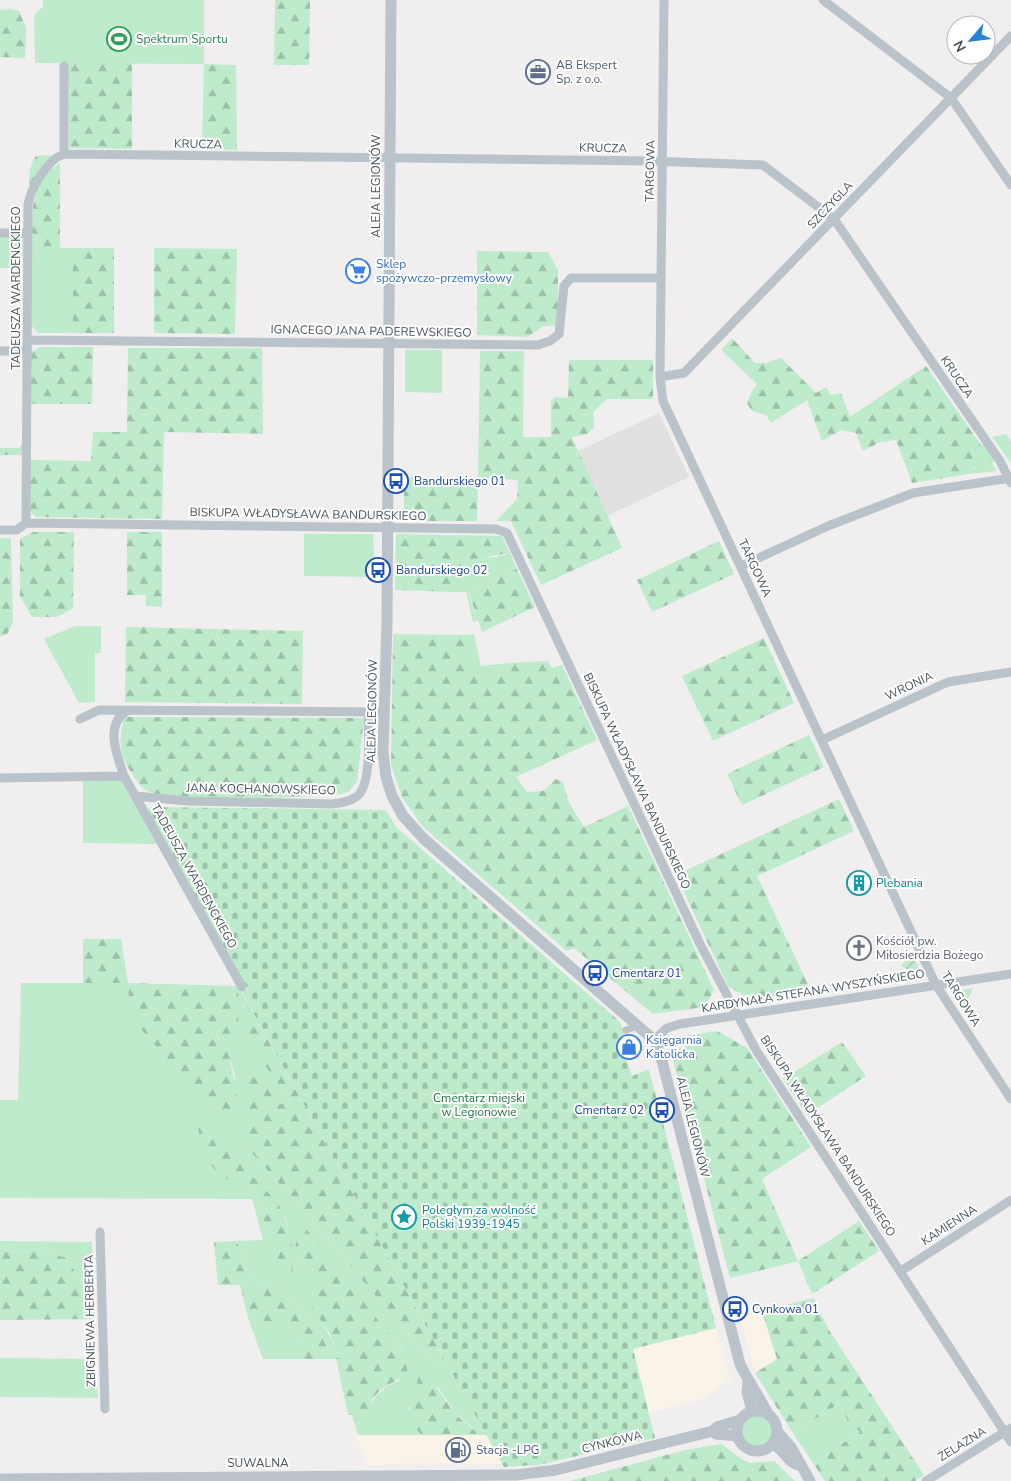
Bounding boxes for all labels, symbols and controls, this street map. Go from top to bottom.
north arrow [946,15,996,65]
sports icon: Spektrum Sportu [106,26,132,52]
place label: Spektrum Sportu [136,31,228,47]
text: N [949,37,971,55]
place label: AB Ekspert Sp. z o.o. [556,57,618,87]
office icon: AB Ekspert Sp. z o.o. [525,59,551,85]
street label: ALEJA LEGIONÓW [368,134,384,238]
street label: KRUCZA [174,136,222,152]
street label: KRUCZA [579,140,627,156]
street label: TARGOWA [641,140,659,202]
street label: SZCZYGLA [804,178,856,232]
street label: TADEUSZA WARDENCKIEGO [8,206,24,370]
place label: Sklep spożywczo-przemysłowy [376,256,513,286]
supermarket icon: Sklep spożywczo-przemysłowy [345,258,371,284]
street label: IGNACEGO JANA PADEREWSKIEGO [270,321,472,341]
street label: KRUCZA [937,353,977,402]
bus stop icon: Bandurskiego 01 [383,468,409,494]
place label: Bandurskiego 01 [414,473,505,489]
street label: BISKUPA WŁADYSŁAWA BANDURSKIEGO [189,504,427,524]
street label: TARGOWA [735,537,775,600]
bus stop icon: Bandurskiego 02 [365,557,391,583]
place label: Bandurskiego 02 [396,562,487,578]
street label: ALEJA LEGIONÓW [363,659,381,763]
street label: WRONIA [882,668,936,704]
street label: BISKUPA WŁADYSŁAWA BANDURSKIEGO [580,670,694,892]
street label: JANA KOCHANOWSKIEGO [185,780,336,798]
street label: TADEUSZA WARDENCKIEGO [147,801,241,951]
building icon: Plebania [846,870,872,896]
place label: Plebania [876,875,923,891]
place label: Kościół pw. Miłosierdzia Bożego [876,933,984,963]
church icon: Kościół pw. Miłosierdzia Bożego [846,935,872,961]
bus stop icon: Cmentarz 01 [582,960,608,986]
place label: Cmentarz 01 [612,965,681,981]
street label: KARDYNAŁA STEFANA WYSZYŃSKIEGO [700,965,926,1017]
street label: TARGOWA [938,968,984,1030]
place label: Księgarnia Katolicka [646,1032,702,1062]
street label: BISKUPA WŁADYSŁAWA BANDURSKIEGO [757,1032,899,1240]
shop icon: Księgarnia Katolicka [616,1034,642,1060]
street label: ALEJA LEGIONÓW [673,1075,713,1179]
park label: Cmentarz miejski w Legionowie [433,1090,525,1120]
bus stop icon: Cmentarz 02 [649,1097,675,1123]
place label: Cmentarz 02 [575,1102,644,1118]
street label: KAMIENNA [918,1201,980,1249]
place label: Poległym za wolność Polski 1939-1945 [422,1202,536,1232]
place icon: Poległym za wolność Polski 1939-1945 [391,1204,417,1230]
street label: ZBIGNIEWA HERBERTA [81,1254,99,1387]
bus stop icon: Cynkowa 01 [722,1296,748,1322]
place label: Cynkowa 01 [752,1301,819,1317]
street label: ŻELAZNA [935,1423,989,1465]
street label: CYNKOWA [580,1427,644,1457]
fuel station icon: Stacja -LPG [445,1437,471,1463]
place label: Stacja -LPG [476,1442,540,1458]
street label: SUWALNA [227,1455,289,1471]

